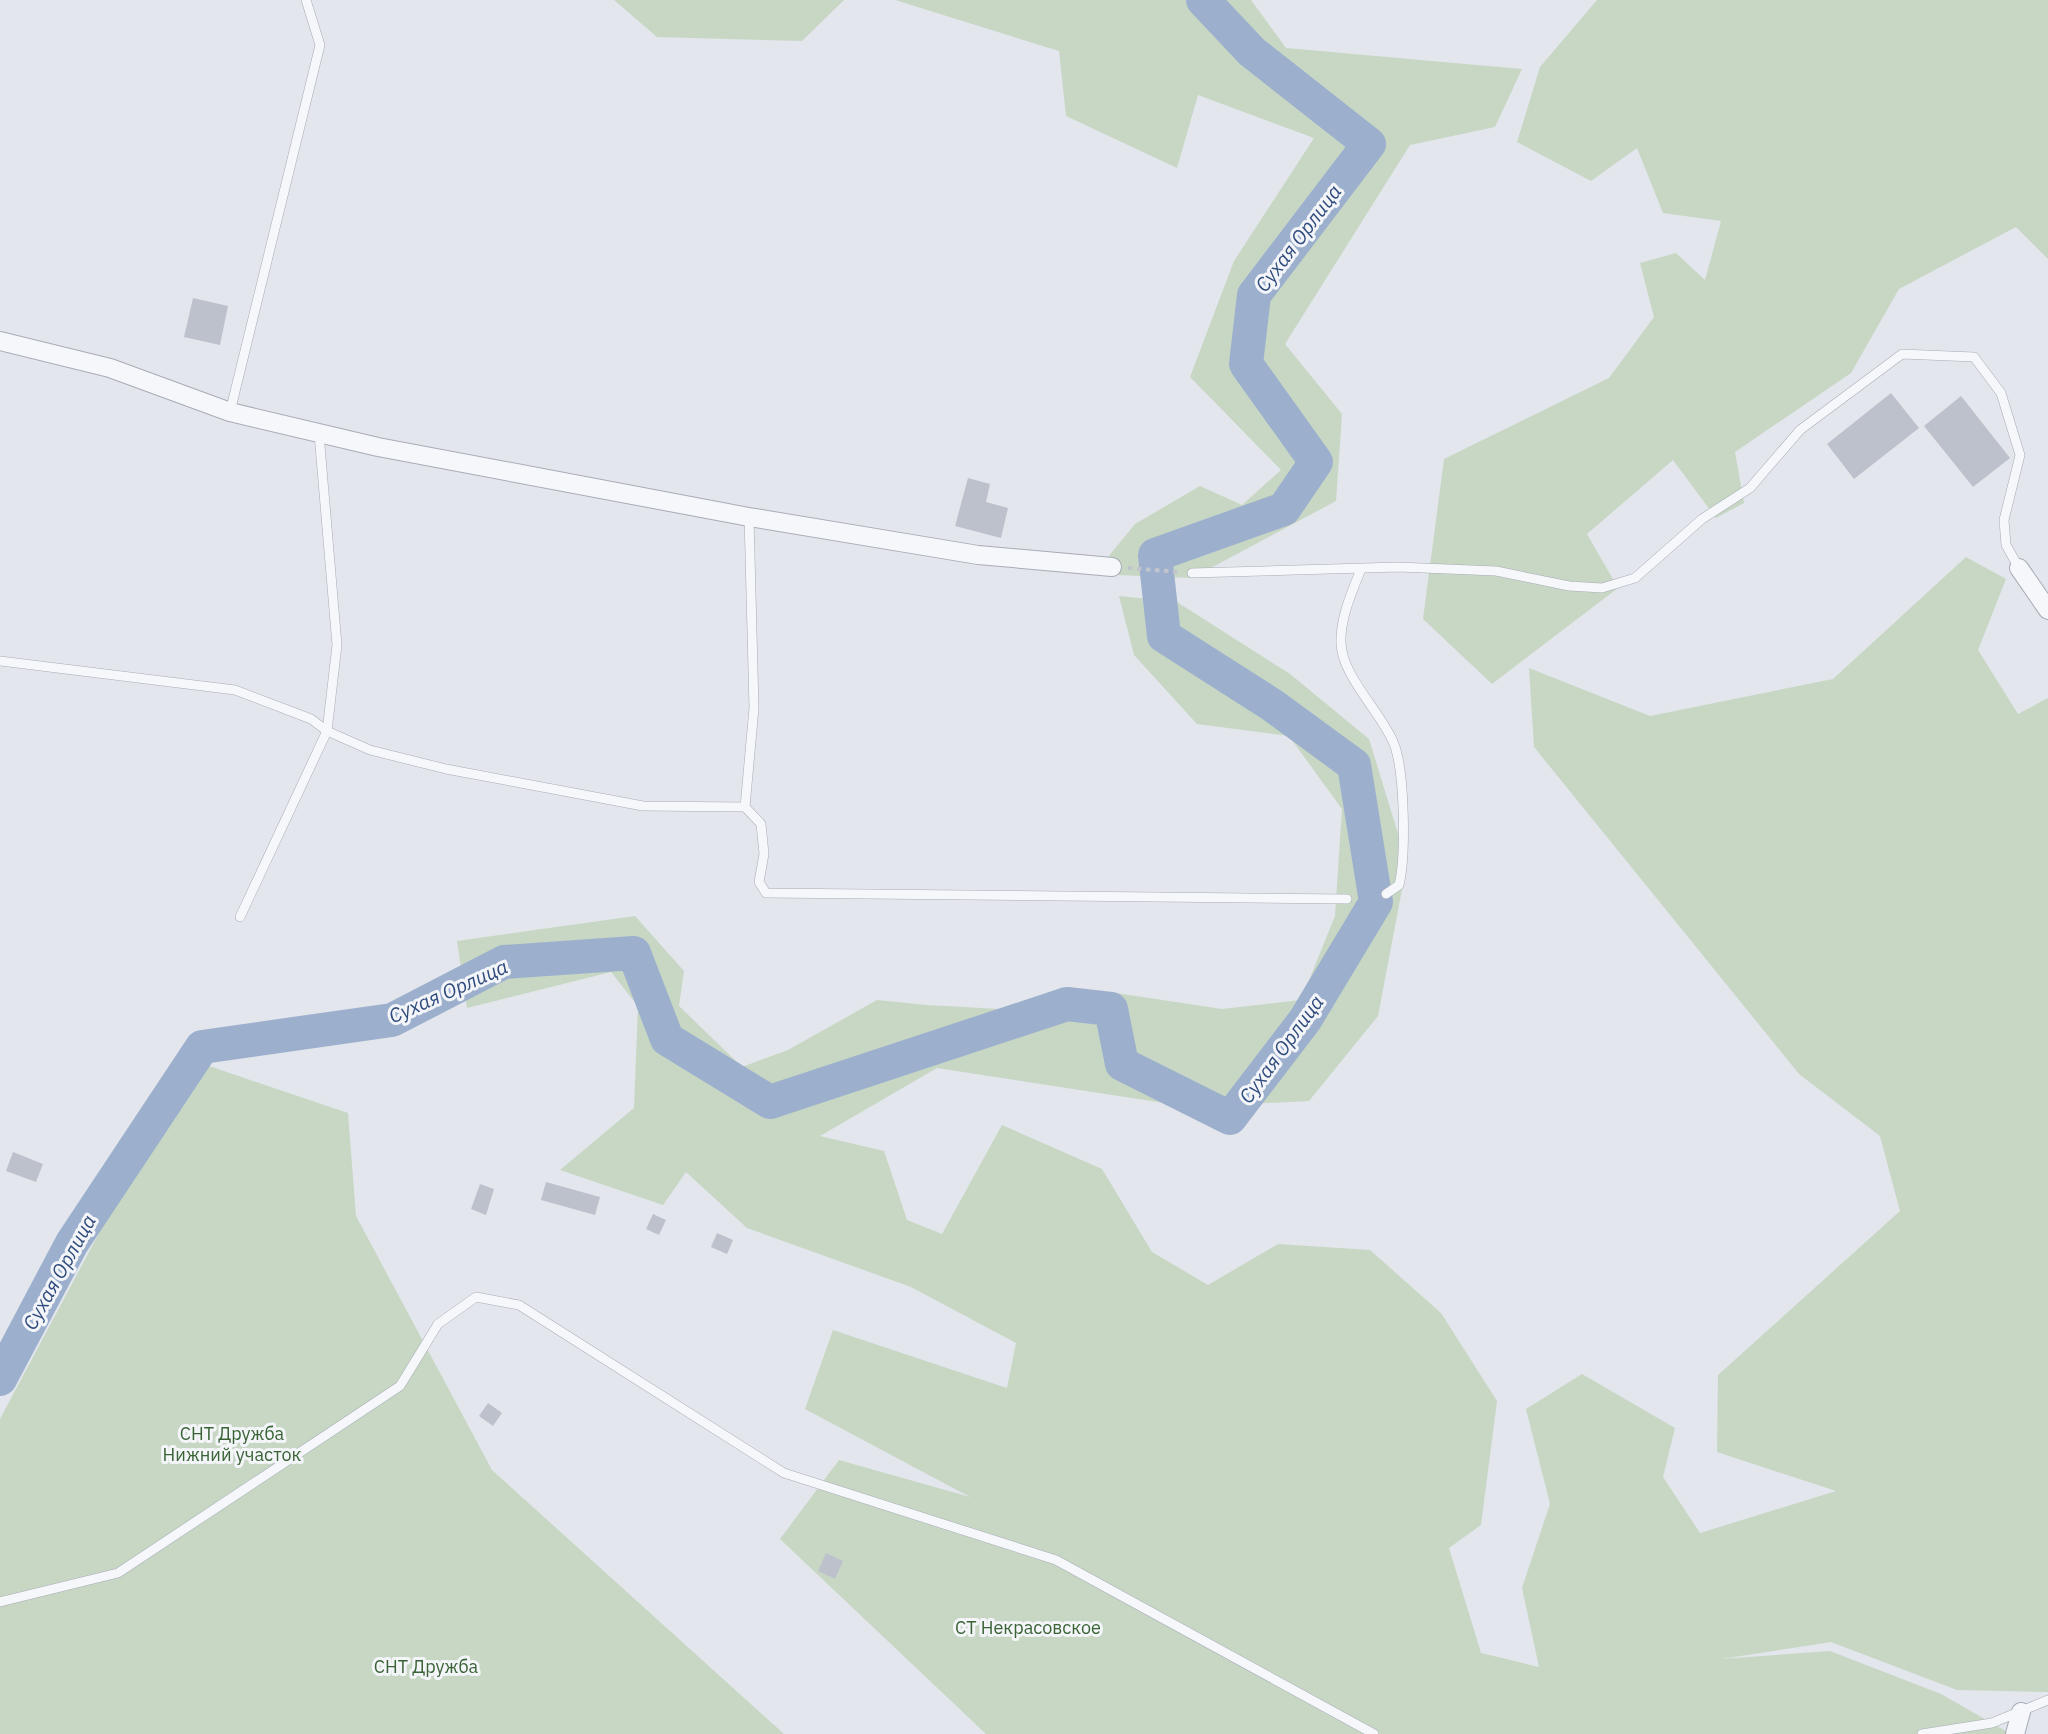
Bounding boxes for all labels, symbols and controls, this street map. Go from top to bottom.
water label: Сухая Орлица [1249,179,1347,297]
water label: Сухая Орлица [384,953,512,1029]
water label: Сухая Орлица [1233,989,1329,1109]
water label: Сухая Орлица [16,1210,102,1334]
park label: СНТ Дружба Нижний участок [163,1422,302,1466]
park label: СТ Некрасовское [955,1616,1101,1639]
park label: СНТ Дружба [374,1655,479,1678]

